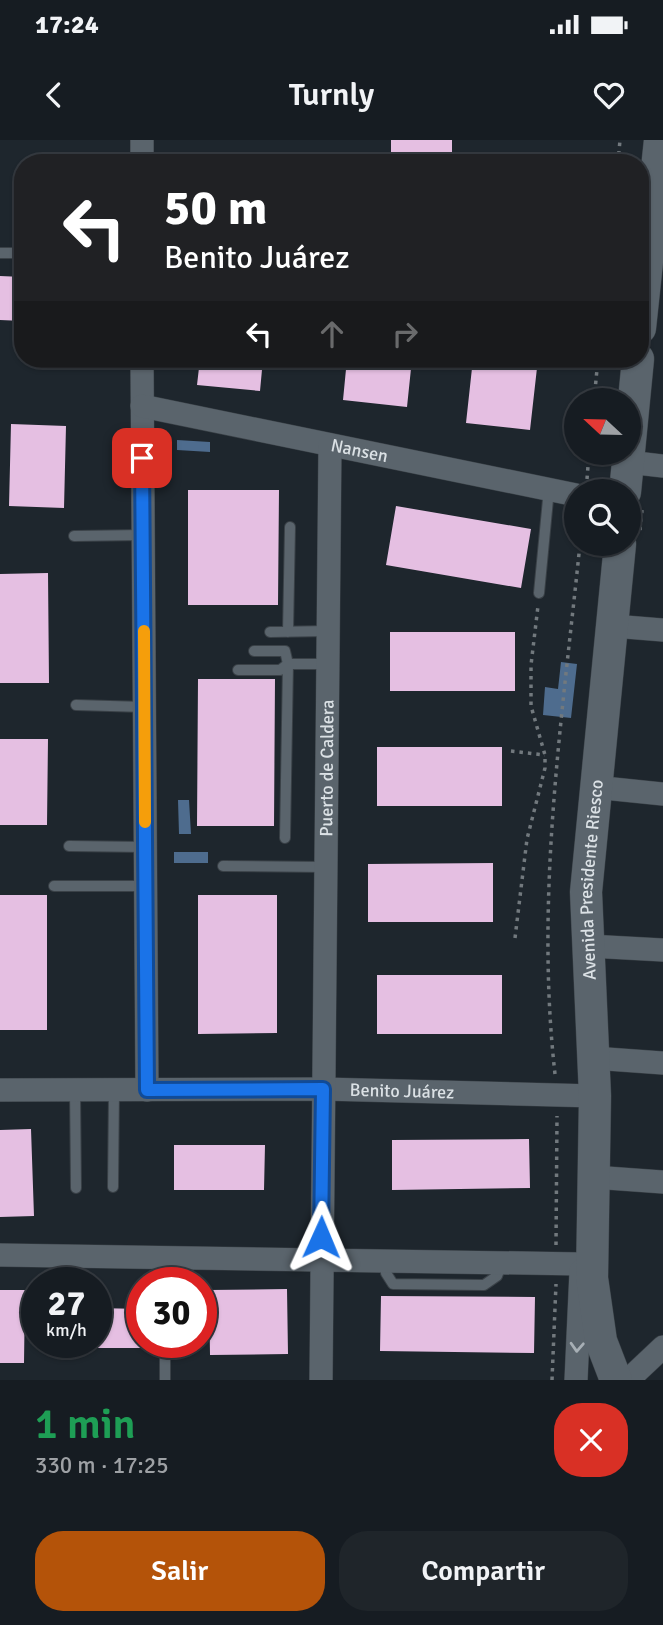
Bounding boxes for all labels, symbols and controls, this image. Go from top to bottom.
text: 17:24 [35,9,99,41]
text: Turnly [289,75,374,114]
icon: back [35,76,73,114]
icon: heart [590,76,628,114]
text: 50 m [164,178,267,238]
icon: left [49,182,140,273]
text: Benito Juárez [164,238,349,277]
icon: left [240,315,278,353]
icon: ahead [313,315,351,353]
icon: right [386,315,424,353]
north arrow [564,388,640,466]
map controls [564,388,641,556]
pin [112,428,172,488]
street label: Nansen [329,434,390,467]
icon: arrive [123,439,161,477]
button: search [564,479,641,556]
street label: Puerto de Caldera [315,699,339,837]
street label: Avenida Presidente Riesco [575,779,608,981]
street label: Benito Juárez [349,1079,454,1103]
position arrow [284,1200,358,1274]
speed limit sign: 30 [126,1267,217,1358]
text: 27 [48,1282,85,1325]
text: km/h [46,1319,87,1341]
one-way arrow [570,1341,585,1352]
text: 1 min [35,1399,136,1450]
button: close [554,1403,628,1477]
text: 330 m · 17:25 [35,1451,169,1480]
button: Salir [35,1531,325,1611]
button: Compartir [339,1531,628,1611]

